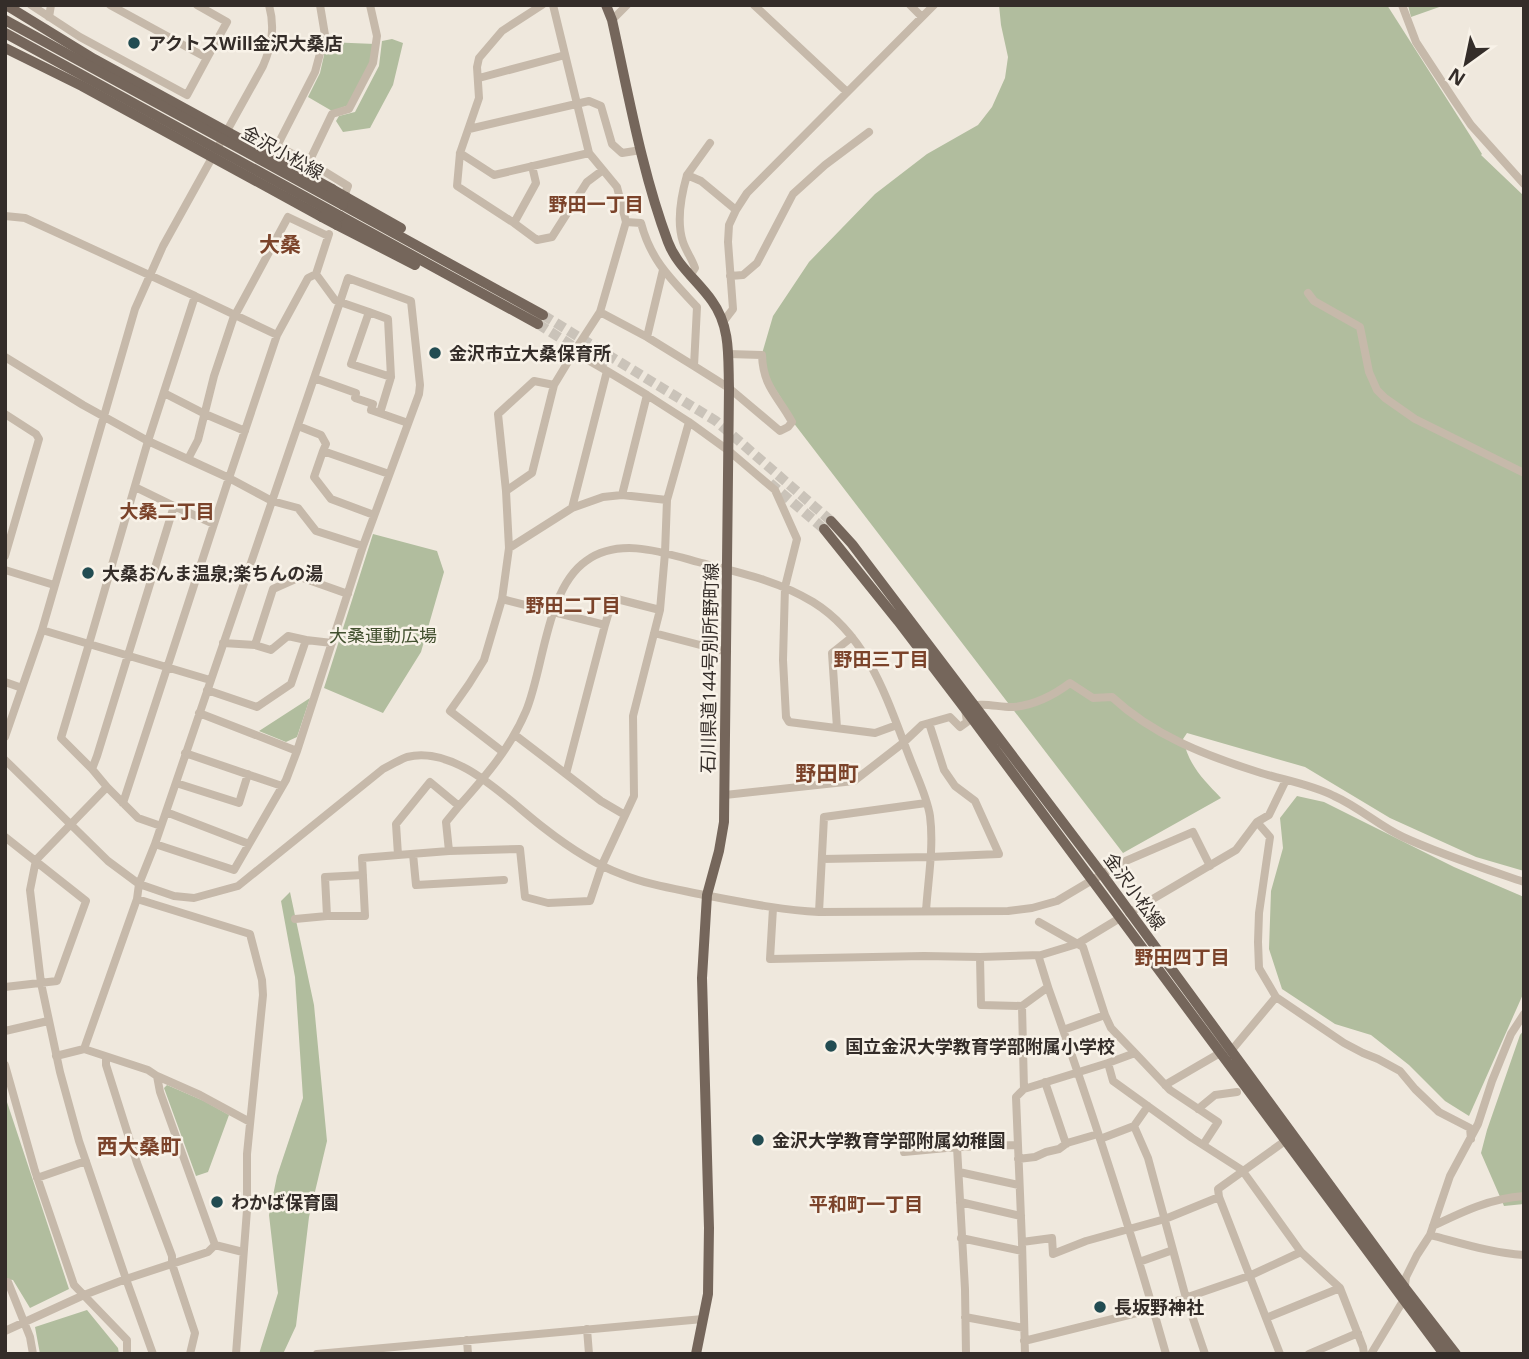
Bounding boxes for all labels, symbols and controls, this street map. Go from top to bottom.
north arrow [1431,28,1501,98]
place label: アクトスWill金沢大桑店 [148,31,343,55]
marker: アクトスWill金沢大桑店 [126,35,142,51]
text: N [1443,62,1470,92]
street label: 金沢小松線 [238,120,328,184]
district label: 野田一丁目 [548,191,644,217]
district label: 大桑 [259,230,301,258]
place label: 金沢市立大桑保育所 [449,341,611,365]
marker: 金沢市立大桑保育所 [427,345,443,361]
district label: 大桑二丁目 [119,498,215,524]
place label: 大桑おんま温泉;楽ちんの湯 [102,561,323,585]
street label: 石川県道144号別所野町線 [695,562,723,774]
marker: 大桑おんま温泉;楽ちんの湯 [80,565,96,581]
district label: 野田二丁目 [525,592,621,618]
park label: 大桑運動広場 [329,623,437,647]
district label: 野田三丁目 [833,646,929,672]
district label: 野田町 [796,759,859,787]
street label: 金沢小松線 [1099,848,1171,934]
district label: 野田四丁目 [1134,944,1230,970]
place label: 国立金沢大学教育学部附属小学校 [845,1034,1115,1058]
marker: 国立金沢大学教育学部附属小学校 [823,1038,839,1054]
place label: 金沢大学教育学部附属幼稚園 [772,1128,1006,1152]
district label: 西大桑町 [97,1132,181,1160]
marker: 金沢大学教育学部附属幼稚園 [750,1132,766,1148]
place label: わかば保育園 [231,1190,339,1214]
district label: 平和町一丁目 [809,1191,923,1217]
marker: わかば保育園 [209,1194,225,1210]
place label: 長坂野神社 [1114,1295,1204,1319]
marker: 長坂野神社 [1092,1299,1108,1315]

